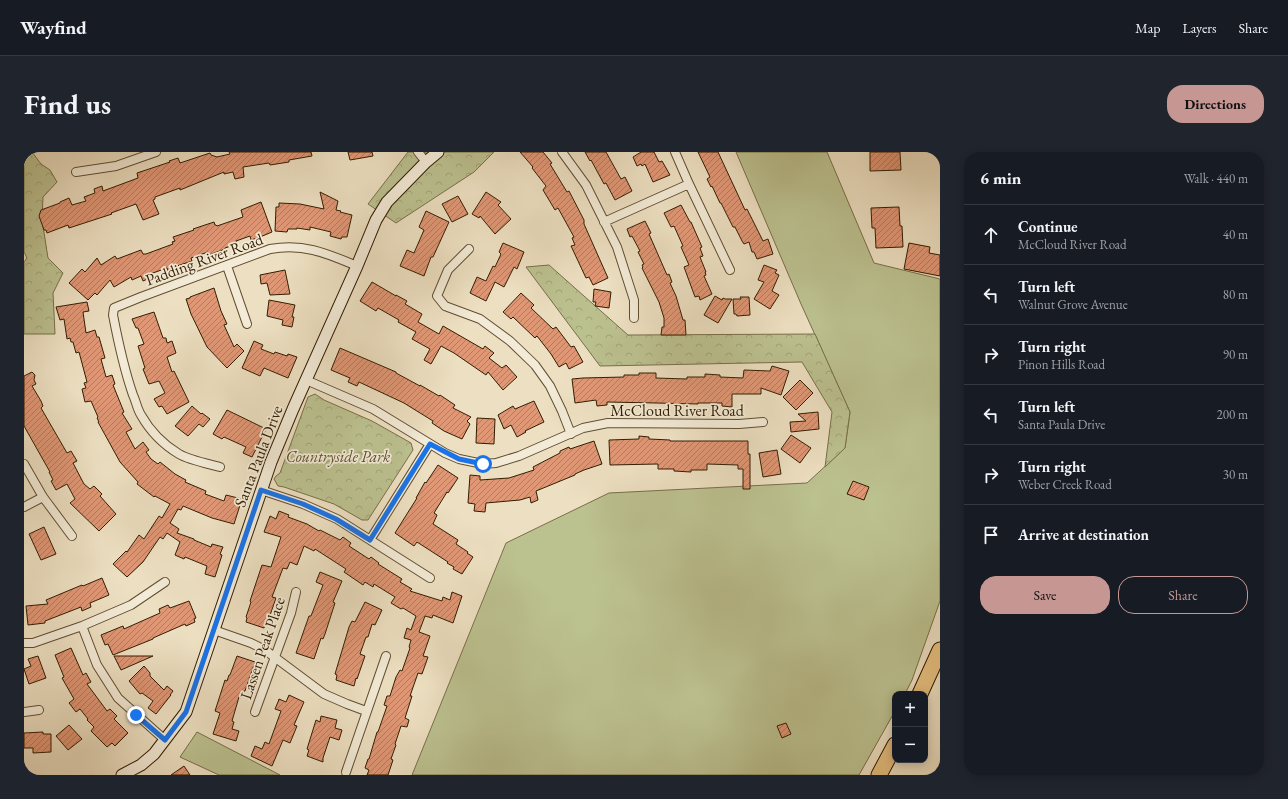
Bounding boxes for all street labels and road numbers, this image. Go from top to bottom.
street label: Padding River Road [143,228,267,290]
street label: McCloud River Road [610,400,745,421]
street label: Santa Paula Drive [229,402,288,510]
street label: Lassen Peak Place [235,594,290,702]

